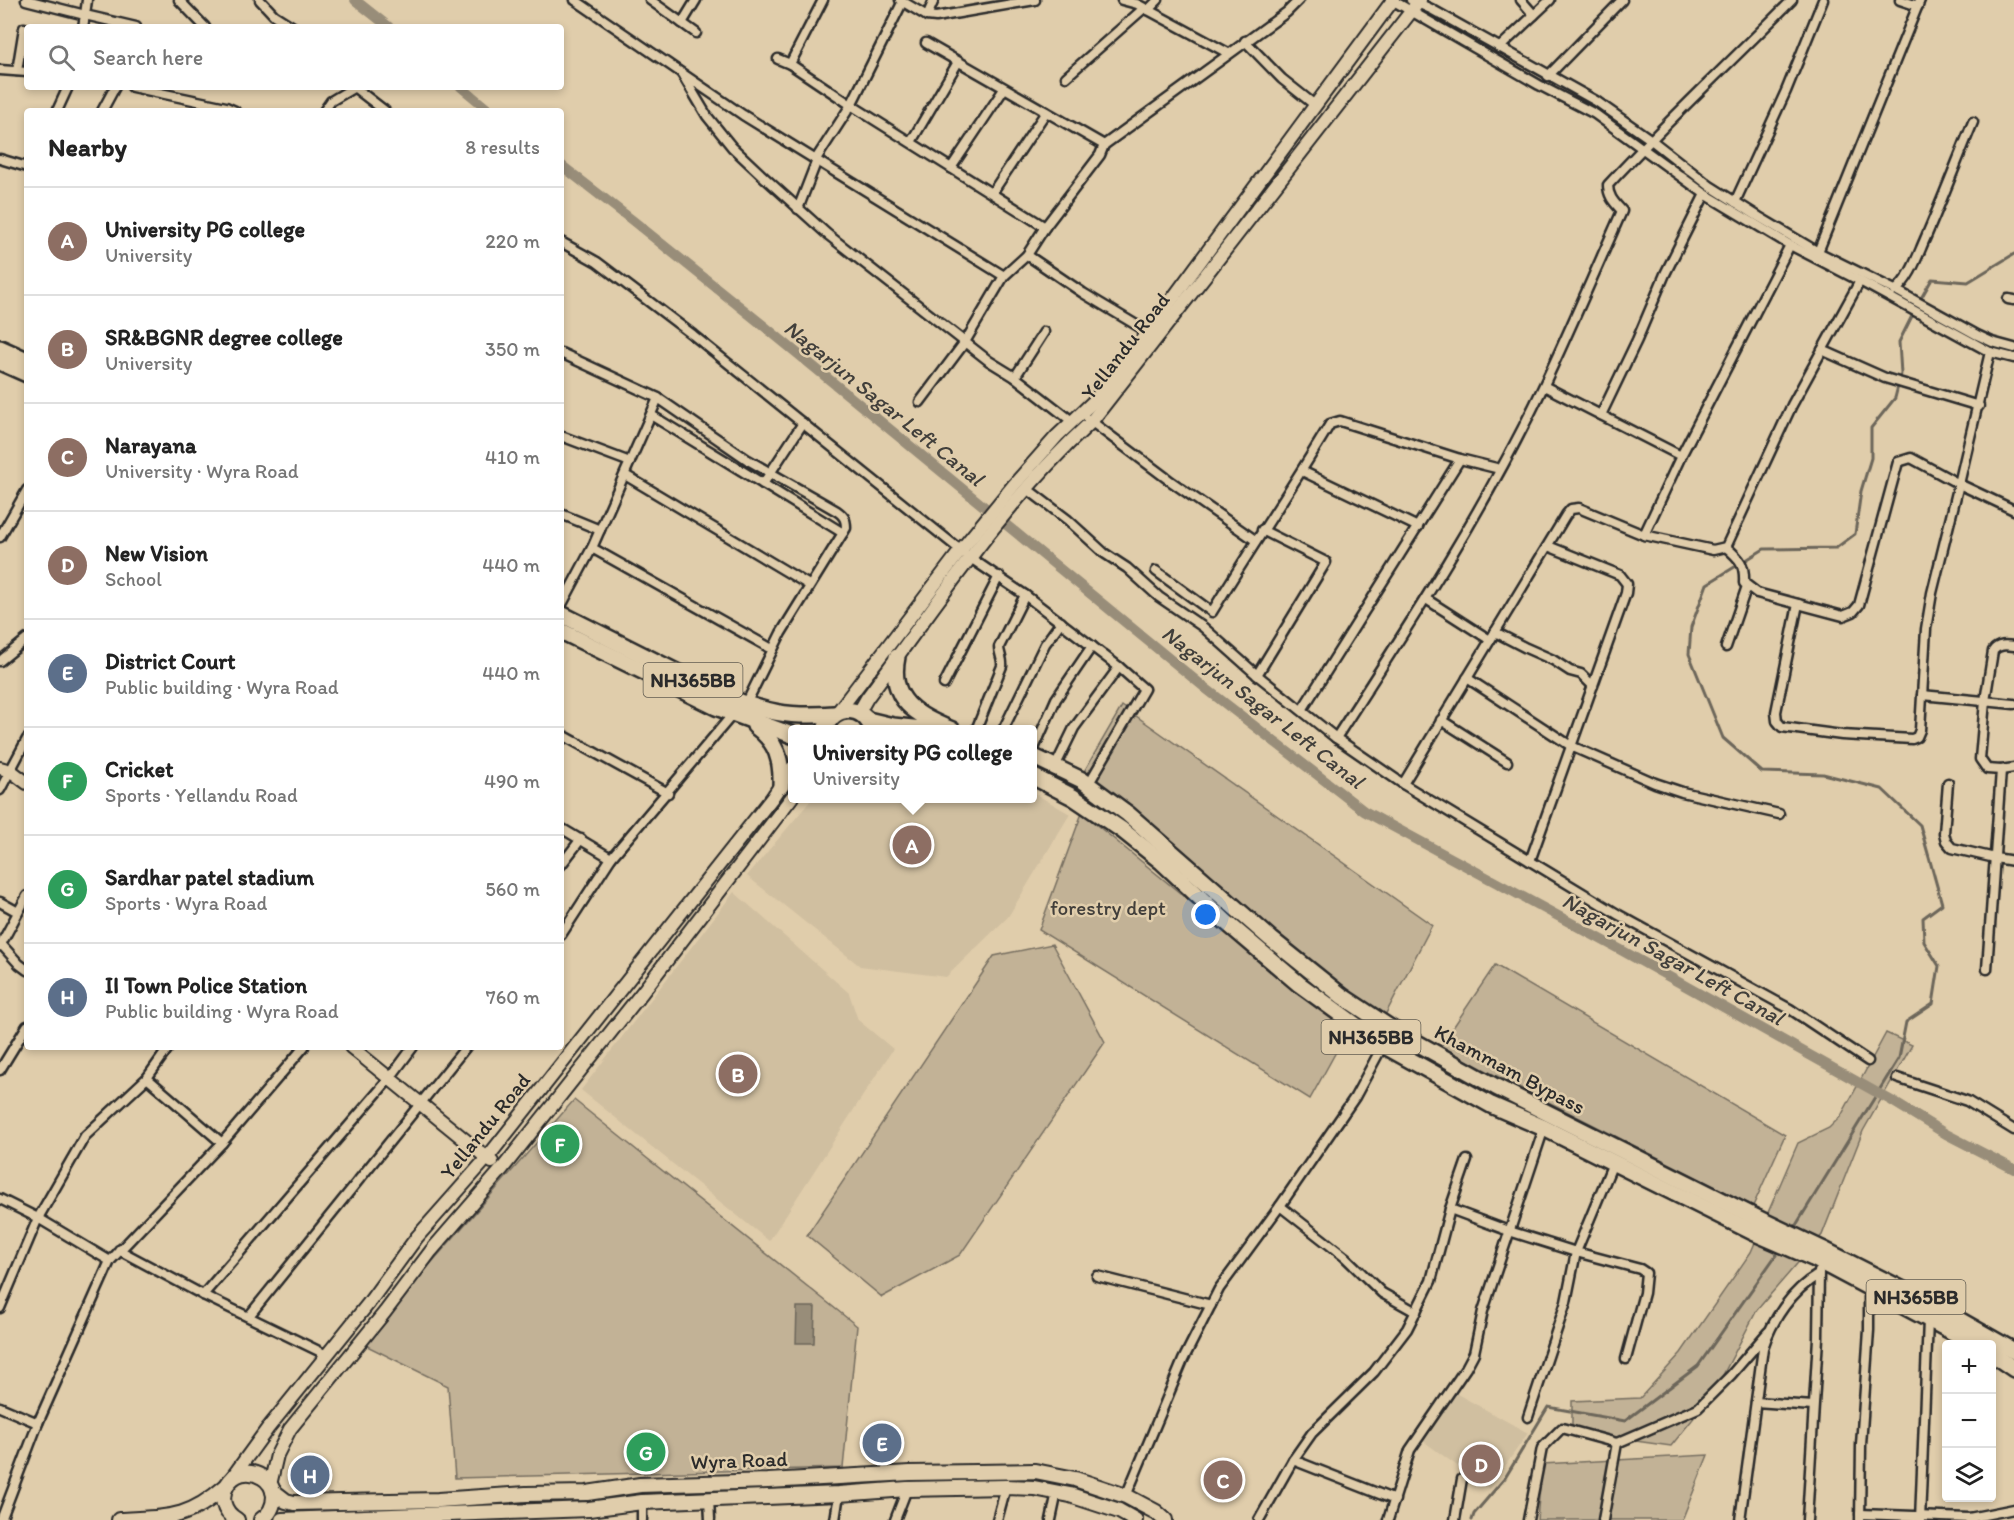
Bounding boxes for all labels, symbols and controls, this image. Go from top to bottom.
search box [24,24,564,90]
icon: search [45,41,78,74]
text: Search here [93,44,203,71]
text: Nearby [48,131,127,163]
text: 8 results [465,135,540,159]
text: University PG college [105,216,305,243]
text: A [61,229,74,253]
text: 220 m [485,229,540,253]
text: University [105,243,192,267]
street label: Yellandu Road [1075,287,1175,405]
water label: Nagarjun Sagar Left Canal [779,314,991,493]
text: SR&BGNR degree college [105,324,343,351]
text: B [61,337,74,361]
text: 350 m [485,337,540,361]
text: University [105,351,192,375]
text: Narayana [105,432,197,459]
text: C [61,445,74,469]
text: 410 m [485,445,540,469]
text: University · Wyra Road [105,459,299,483]
text: New Vision [105,540,208,567]
text: D [61,553,74,577]
text: 440 m [482,553,540,577]
text: School [105,567,162,591]
water label: Nagarjun Sagar Left Canal [1157,620,1371,795]
text: District Court [105,648,236,675]
text: E [62,661,73,685]
text: 440 m [482,661,540,685]
road number: NH365BB [644,663,742,697]
text: Public building · Wyra Road [105,675,339,699]
popup [788,725,1037,803]
text: University PG college [812,739,1013,766]
text: Cricket [105,756,173,783]
text: University [812,766,900,790]
text: F [62,769,73,793]
text: 490 m [484,769,540,793]
text: Sports · Yellandu Road [105,783,298,807]
pin: A [892,822,932,868]
text: Sardhar patel stadium [105,864,314,891]
text: G [61,877,74,901]
text: 560 m [485,877,540,901]
water label: Nagarjun Sagar Left Canal [1557,887,1790,1032]
text: Sports · Wyra Road [105,891,267,915]
park label: forestry dept [1050,895,1166,920]
your location [1191,900,1220,929]
text: II Town Police Station [105,972,307,999]
text: H [61,985,74,1009]
text: 760 m [486,985,540,1009]
text: Public building · Wyra Road [105,999,339,1023]
street label: Khammam Bypass [1430,1019,1590,1119]
road number: NH365BB [1322,1020,1420,1054]
pin: B [718,1052,758,1096]
street label: Yellandu Road [435,1068,535,1184]
pin: F [540,1122,580,1166]
road number: NH365BB [1866,1280,1966,1314]
map controls [1942,1340,1996,1502]
button: + [1942,1340,1996,1394]
button: − [1942,1394,1996,1448]
pin: E [862,1420,902,1466]
pin: G [626,1430,666,1474]
pin: D [1462,1442,1500,1486]
street label: Wyra Road [690,1446,789,1474]
button: layers [1942,1448,1996,1502]
pin: H [290,1452,330,1498]
pin: C [1204,1458,1242,1502]

